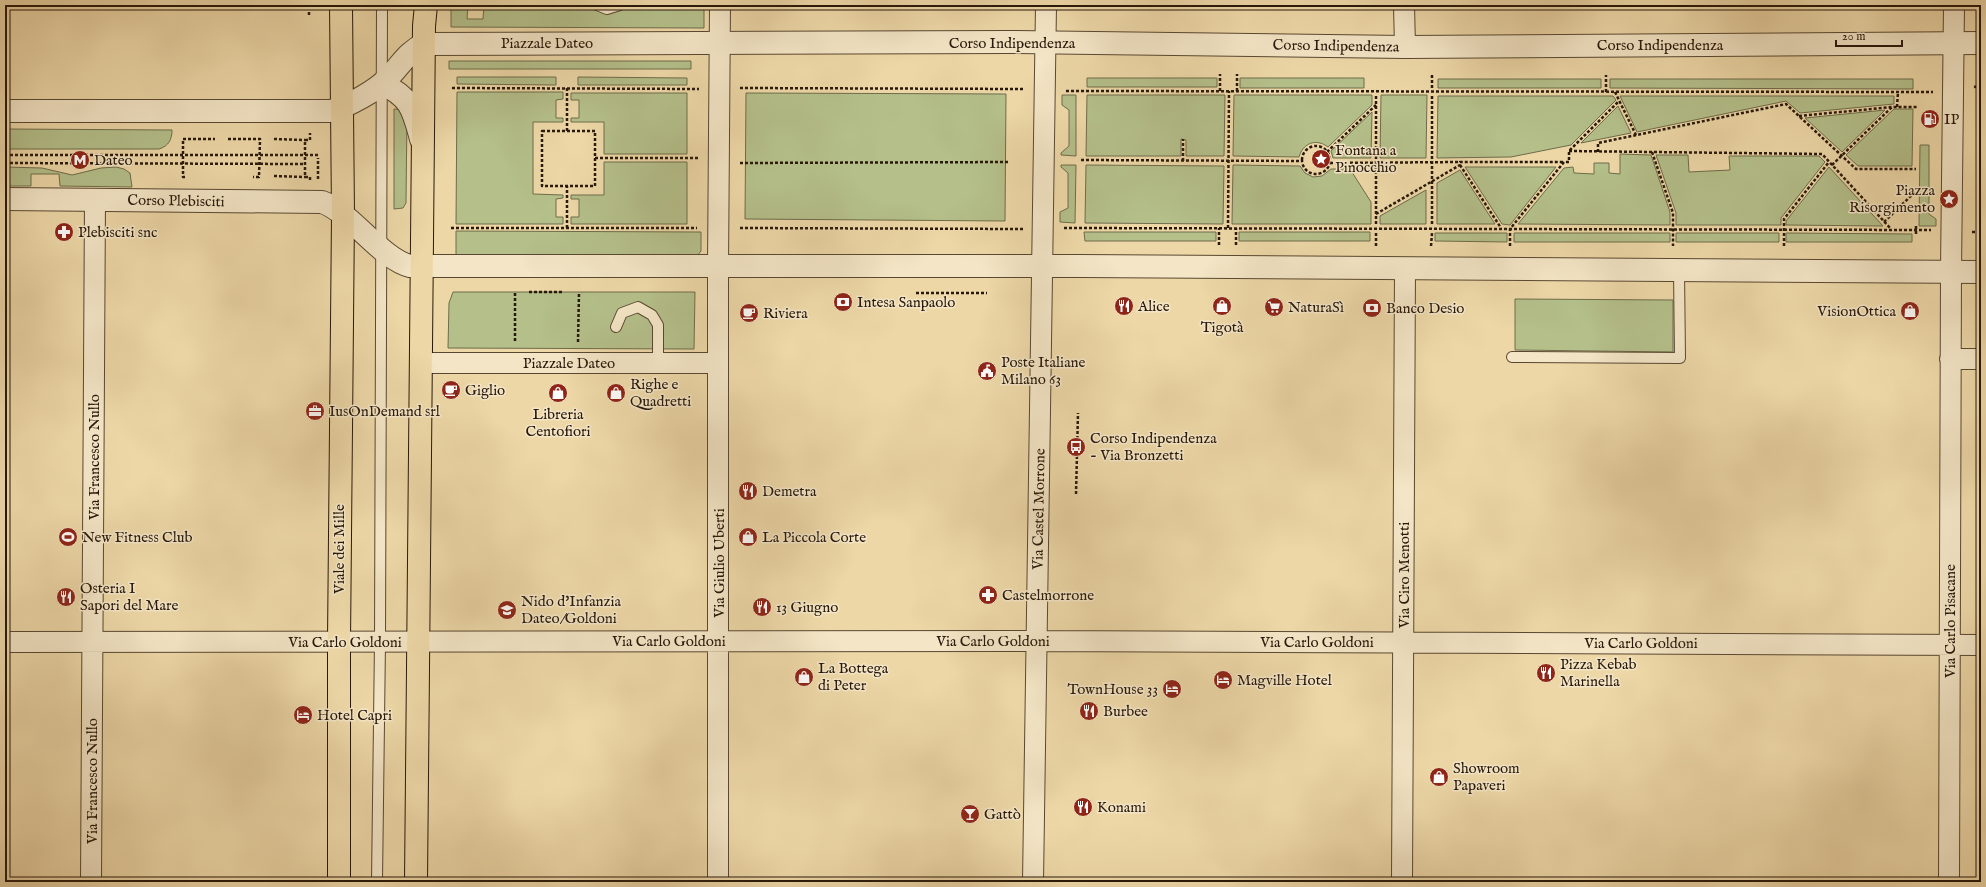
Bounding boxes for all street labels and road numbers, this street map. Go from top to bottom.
street label: Piazzale Dateo [501,34,593,53]
street label: Corso Indipendenza [949,34,1076,53]
street label: Corso Indipendenza [1273,35,1400,57]
street label: Corso Indipendenza [1597,36,1724,55]
street label: Corso Plebisciti [127,191,225,211]
street label: Piazzale Dateo [523,354,615,373]
street label: Via Francesco Nullo [85,394,104,521]
street label: Via Castel Morrone [1028,448,1050,571]
street label: Viale dei Mille [330,504,349,595]
street label: Via Giulio Uberti [710,508,729,619]
street label: Via Ciro Menotti [1395,522,1414,629]
street label: Via Carlo Pisacane [1941,564,1960,679]
street label: Via Carlo Goldoni [611,632,726,651]
street label: Via Carlo Goldoni [935,632,1050,651]
street label: Via Carlo Goldoni [287,633,402,652]
street label: Via Carlo Goldoni [1259,633,1374,652]
street label: Via Carlo Goldoni [1583,634,1698,653]
street label: Via Francesco Nullo [83,718,102,845]

